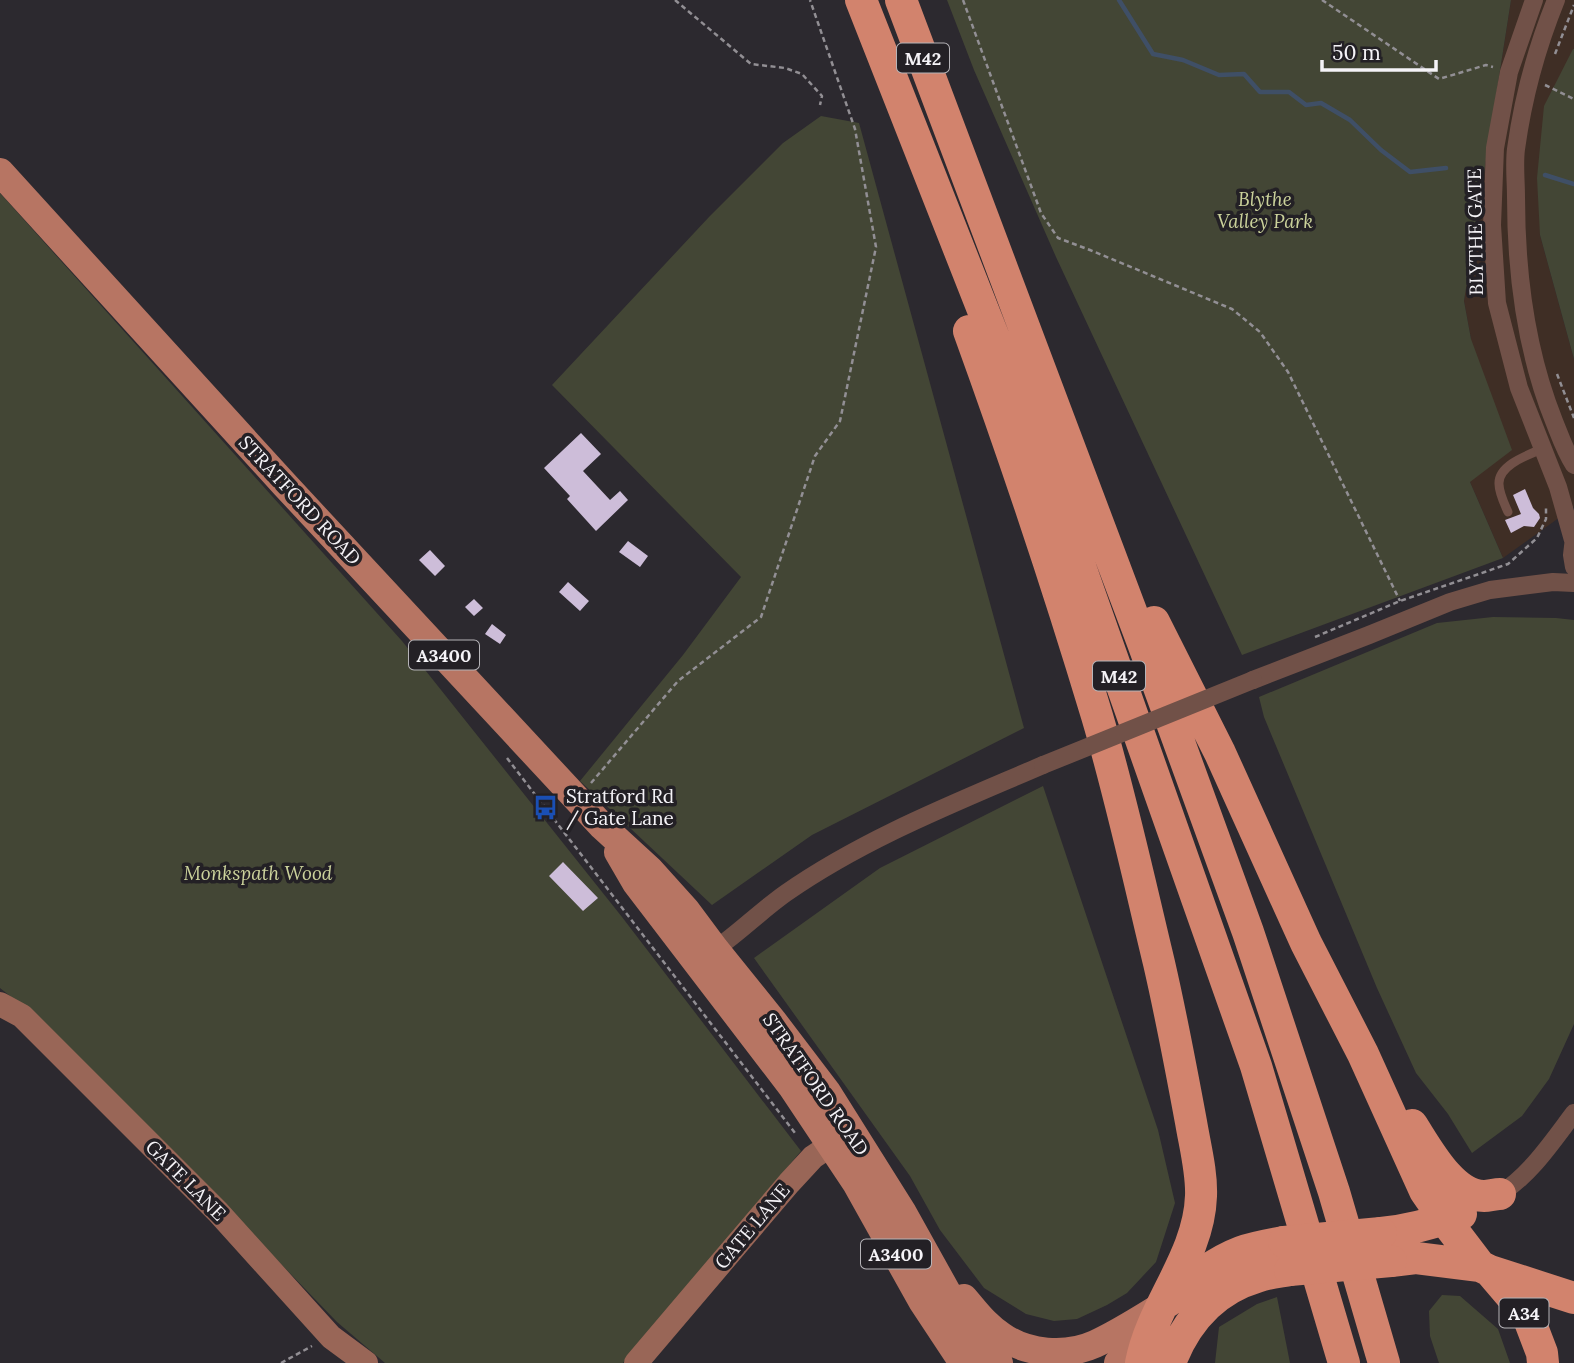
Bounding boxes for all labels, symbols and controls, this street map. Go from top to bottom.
scale bar [1322,28,1436,72]
text: 50 m [1332,39,1381,66]
road number: M42 [897,44,949,72]
street label: BLYTHE GATE [1462,168,1488,296]
park label: Blythe Valley Park [1217,187,1313,233]
street label: STRATFORD ROAD [234,430,366,570]
road number: A3400 [409,640,479,670]
road number: M42 [1093,662,1145,690]
place label: Stratford Rd / Gate Lane [566,784,674,831]
bus stop icon: Stratford Rd / Gate Lane [532,793,560,821]
park label: Monkspath Wood [184,861,333,885]
street label: STRATFORD ROAD [758,1008,874,1160]
street label: GATE LANE [141,1135,231,1225]
street label: GATE LANE [709,1178,795,1274]
road number: A3400 [861,1240,931,1268]
road number: A34 [1500,1298,1548,1328]

